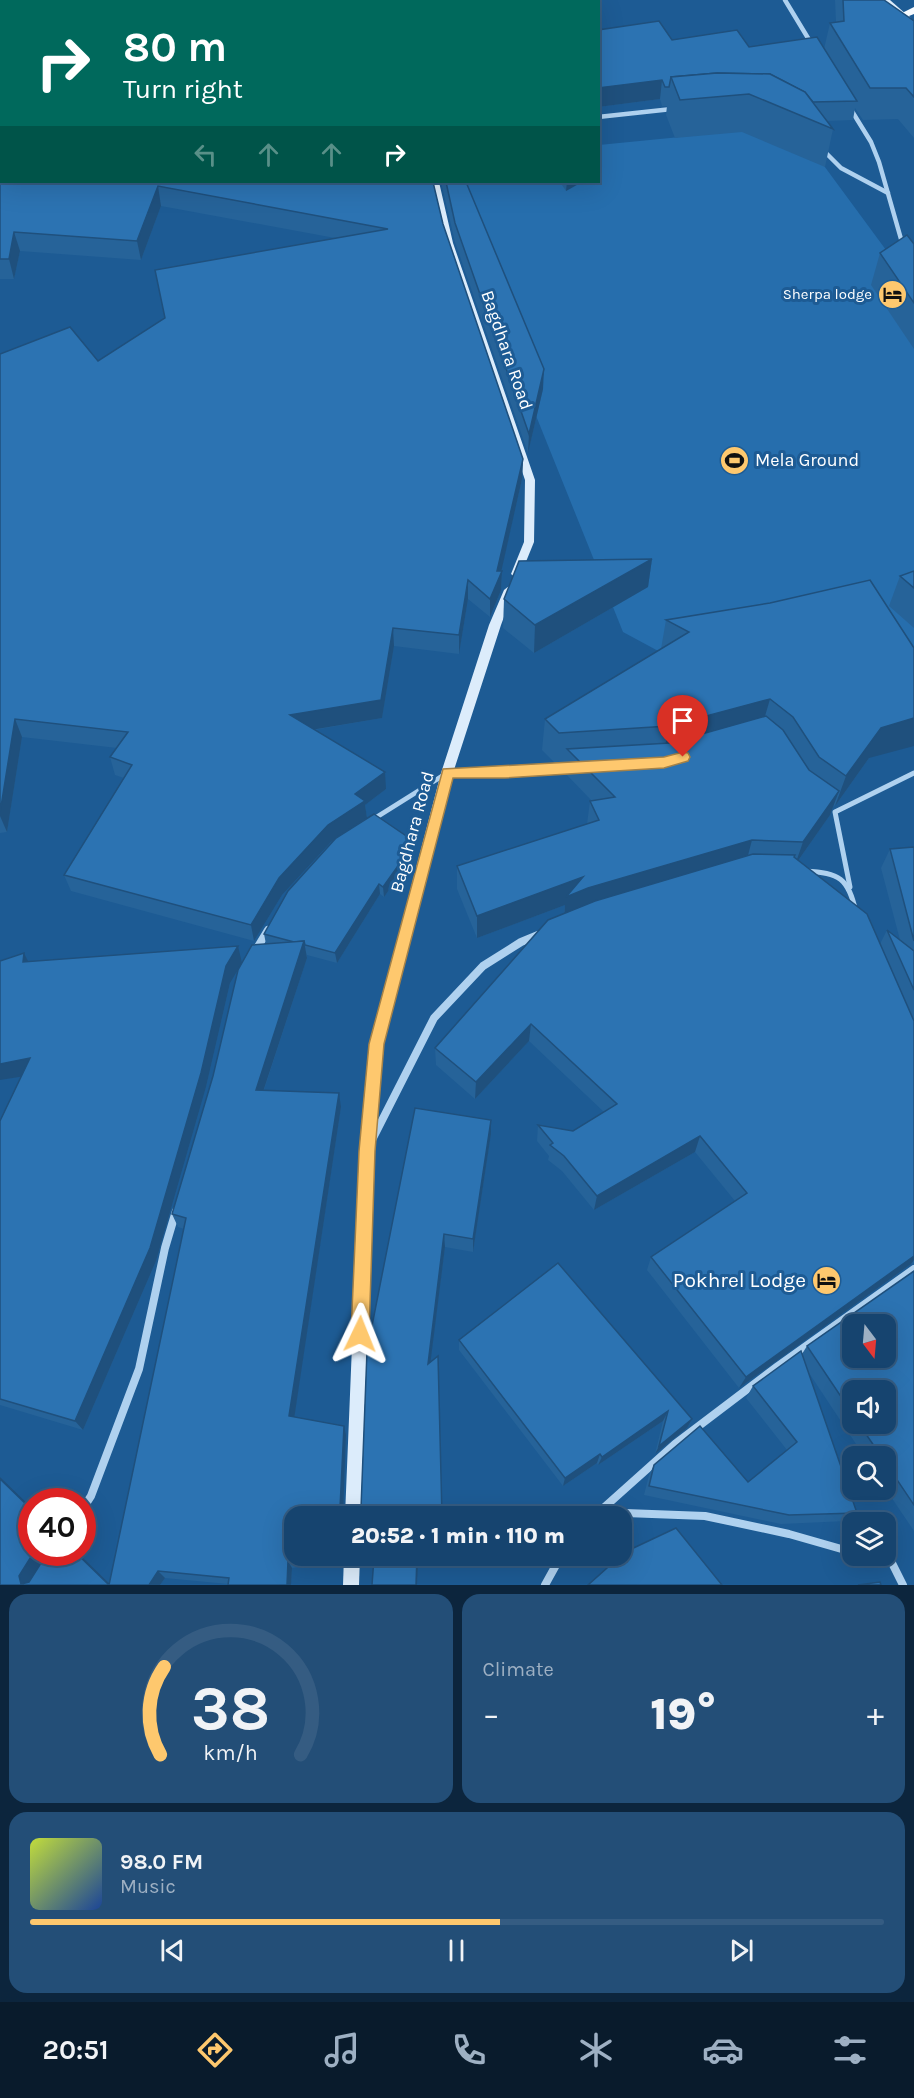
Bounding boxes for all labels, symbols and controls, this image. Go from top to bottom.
text: 80 m [123,22,227,72]
icon: right [24,24,102,102]
text: Turn right [123,73,243,105]
icon: left [189,138,222,171]
icon: ahead [252,138,285,171]
icon: ahead [315,138,348,171]
icon: right [378,138,411,171]
hotel icon: Sherpa lodge [877,278,909,310]
place label: Sherpa lodge [783,285,872,303]
street label: Bagdhara Road [476,287,538,413]
sports icon: Mela Ground [718,444,750,476]
place label: Mela Ground [755,449,859,471]
pin [657,695,708,757]
icon: arrive [666,704,699,737]
street label: Bagdhara Road [385,769,439,895]
hotel icon: Pokhrel Lodge [811,1264,843,1296]
place label: Pokhrel Lodge [673,1268,806,1292]
position arrow [328,1302,392,1366]
north arrow [842,1314,896,1368]
map controls [842,1314,896,1566]
button: sound [842,1380,896,1434]
button: search [842,1446,896,1500]
speed limit sign: 40 [18,1488,96,1566]
button: layers [842,1512,896,1566]
text: 20:52 · 1 min · 110 m [351,1523,565,1549]
text: Climate [483,1658,554,1681]
text: 38 [191,1672,270,1745]
text: 19° [650,1688,716,1740]
text: − [483,1695,500,1733]
text: + [867,1695,884,1733]
text: km/h [204,1741,258,1766]
text: 98.0 FM [120,1849,203,1875]
text: Music [120,1875,176,1898]
icon: previous [156,1934,189,1967]
icon: pause [440,1934,473,1967]
icon: next [725,1934,758,1967]
icon: directions [194,2029,236,2071]
icon: music [321,2029,363,2071]
icon: phone [448,2029,490,2071]
icon: climate [575,2029,617,2071]
icon: car [702,2029,744,2071]
icon: filters [829,2029,871,2071]
text: 20:51 [43,2034,109,2066]

